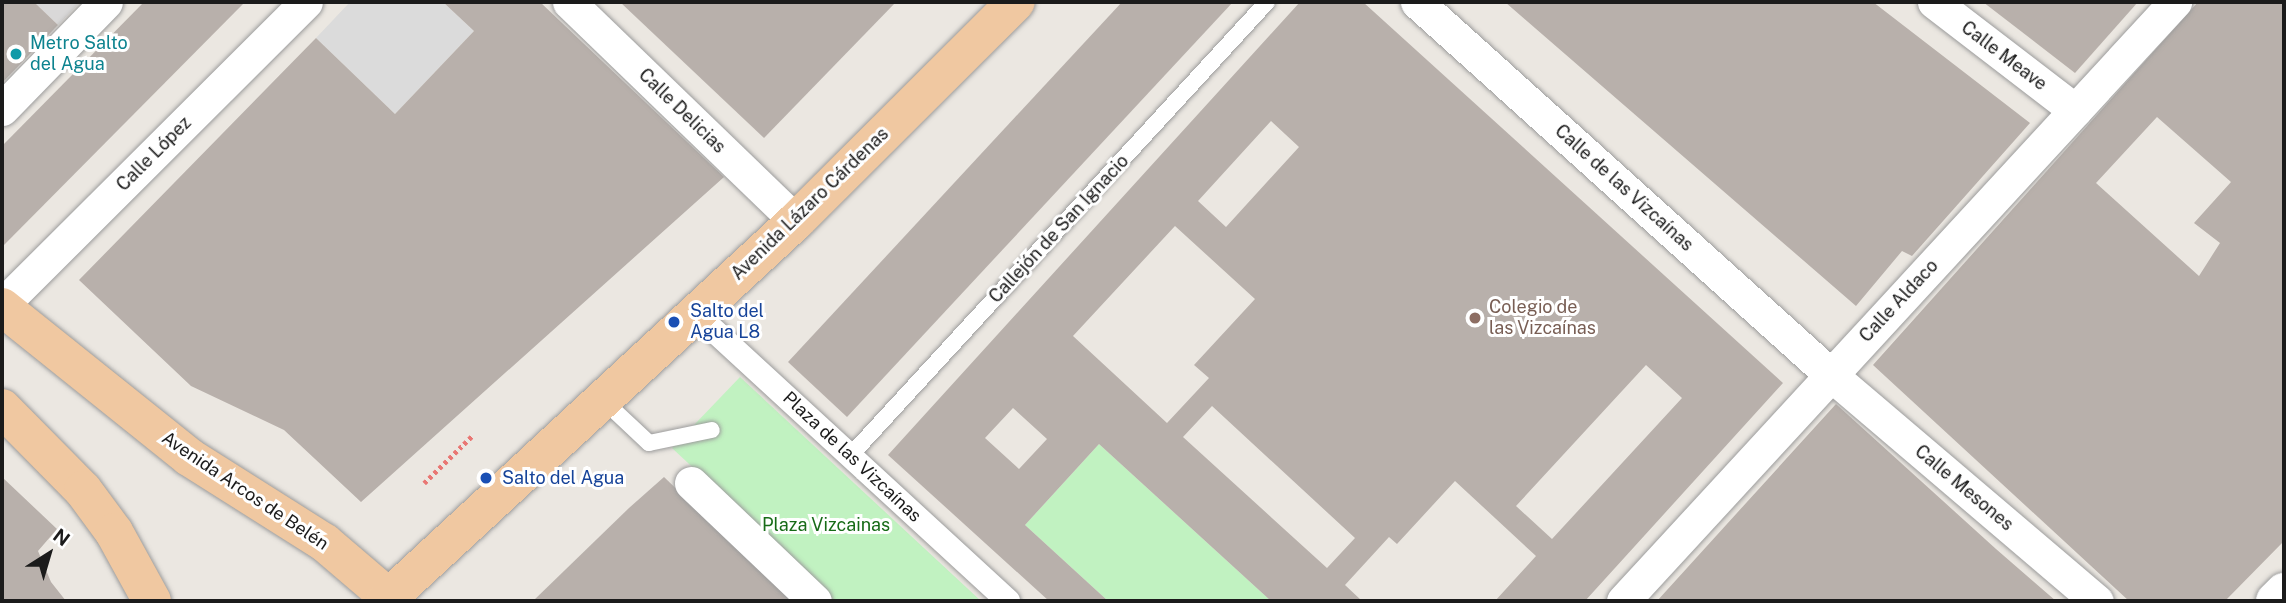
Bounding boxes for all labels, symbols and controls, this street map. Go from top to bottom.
street label: Calle Meave [1957,17,2051,95]
place label: Metro Salto del Agua [30,33,128,76]
marker: Metro Salto del Agua [8,46,24,62]
street label: Calle Delicias [634,64,730,158]
street label: Calle López [112,112,196,196]
street label: Calle de las Vizcaínas [1550,120,1698,256]
street label: Avenida Lázaro Cárdenas [727,123,893,285]
street label: Callejón de San Ignacio [985,150,1133,308]
street label: Calle Aldaco [1855,255,1943,347]
place label: Colegio de las Vizcaínas [1489,297,1596,340]
place label: Salto del Agua L8 [690,301,764,344]
marker: Colegio de las Vizcaínas [1467,310,1483,326]
marker: Salto del Agua L8 [664,312,684,332]
street label: Plaza de las Vizcaínas [778,387,926,527]
street label: Avenida Arcos de Belén [157,427,333,555]
street label: Calle Mesones [1910,441,2018,535]
place label: Salto del Agua [502,467,625,489]
marker: Salto del Agua [476,468,496,488]
park label: Plaza Vizcainas [762,514,890,536]
north arrow [14,519,84,589]
text: N [49,524,74,550]

